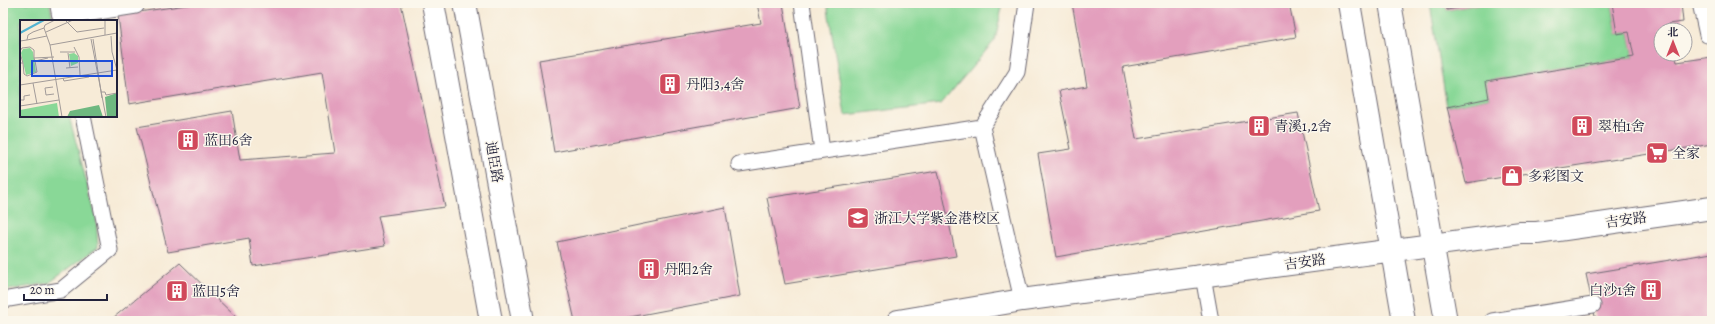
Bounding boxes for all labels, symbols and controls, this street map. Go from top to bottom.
inset map [20,20,117,117]
north arrow [1653,22,1693,62]
text: 北 [1668,25,1679,40]
building icon: 丹阳3,4舍 [657,71,683,97]
place label: 丹阳3,4舍 [686,75,744,94]
building icon: 青溪1,2舍 [1246,113,1272,139]
building icon: 翠柏1舍 [1569,113,1595,139]
place label: 青溪1,2舍 [1274,117,1332,136]
place label: 翠柏1舍 [1598,117,1645,136]
building icon: 蓝田6舍 [175,127,201,153]
place label: 蓝田6舍 [204,131,252,150]
street label: 迪臣路 [481,140,507,184]
supermarket icon: 全家 [1644,140,1670,166]
place label: 全家 [1672,144,1700,163]
shop icon: 多彩图文 [1499,163,1525,189]
place label: 多彩图文 [1528,167,1584,186]
school or university icon: 浙江大学紫金港校区 [845,205,871,231]
street label: 吉安路 [1604,208,1648,232]
place label: 浙江大学紫金港校区 [874,209,1000,228]
street label: 吉安路 [1283,250,1327,274]
building icon: 丹阳2舍 [636,256,662,282]
place label: 丹阳2舍 [664,260,713,279]
scale bar [24,276,107,302]
building icon: 白沙1舍 [1638,277,1664,303]
building icon: 蓝田5舍 [164,278,190,304]
place label: 白沙1舍 [1589,281,1636,300]
text: 20 m [30,282,54,298]
place label: 蓝田5舍 [192,282,240,301]

